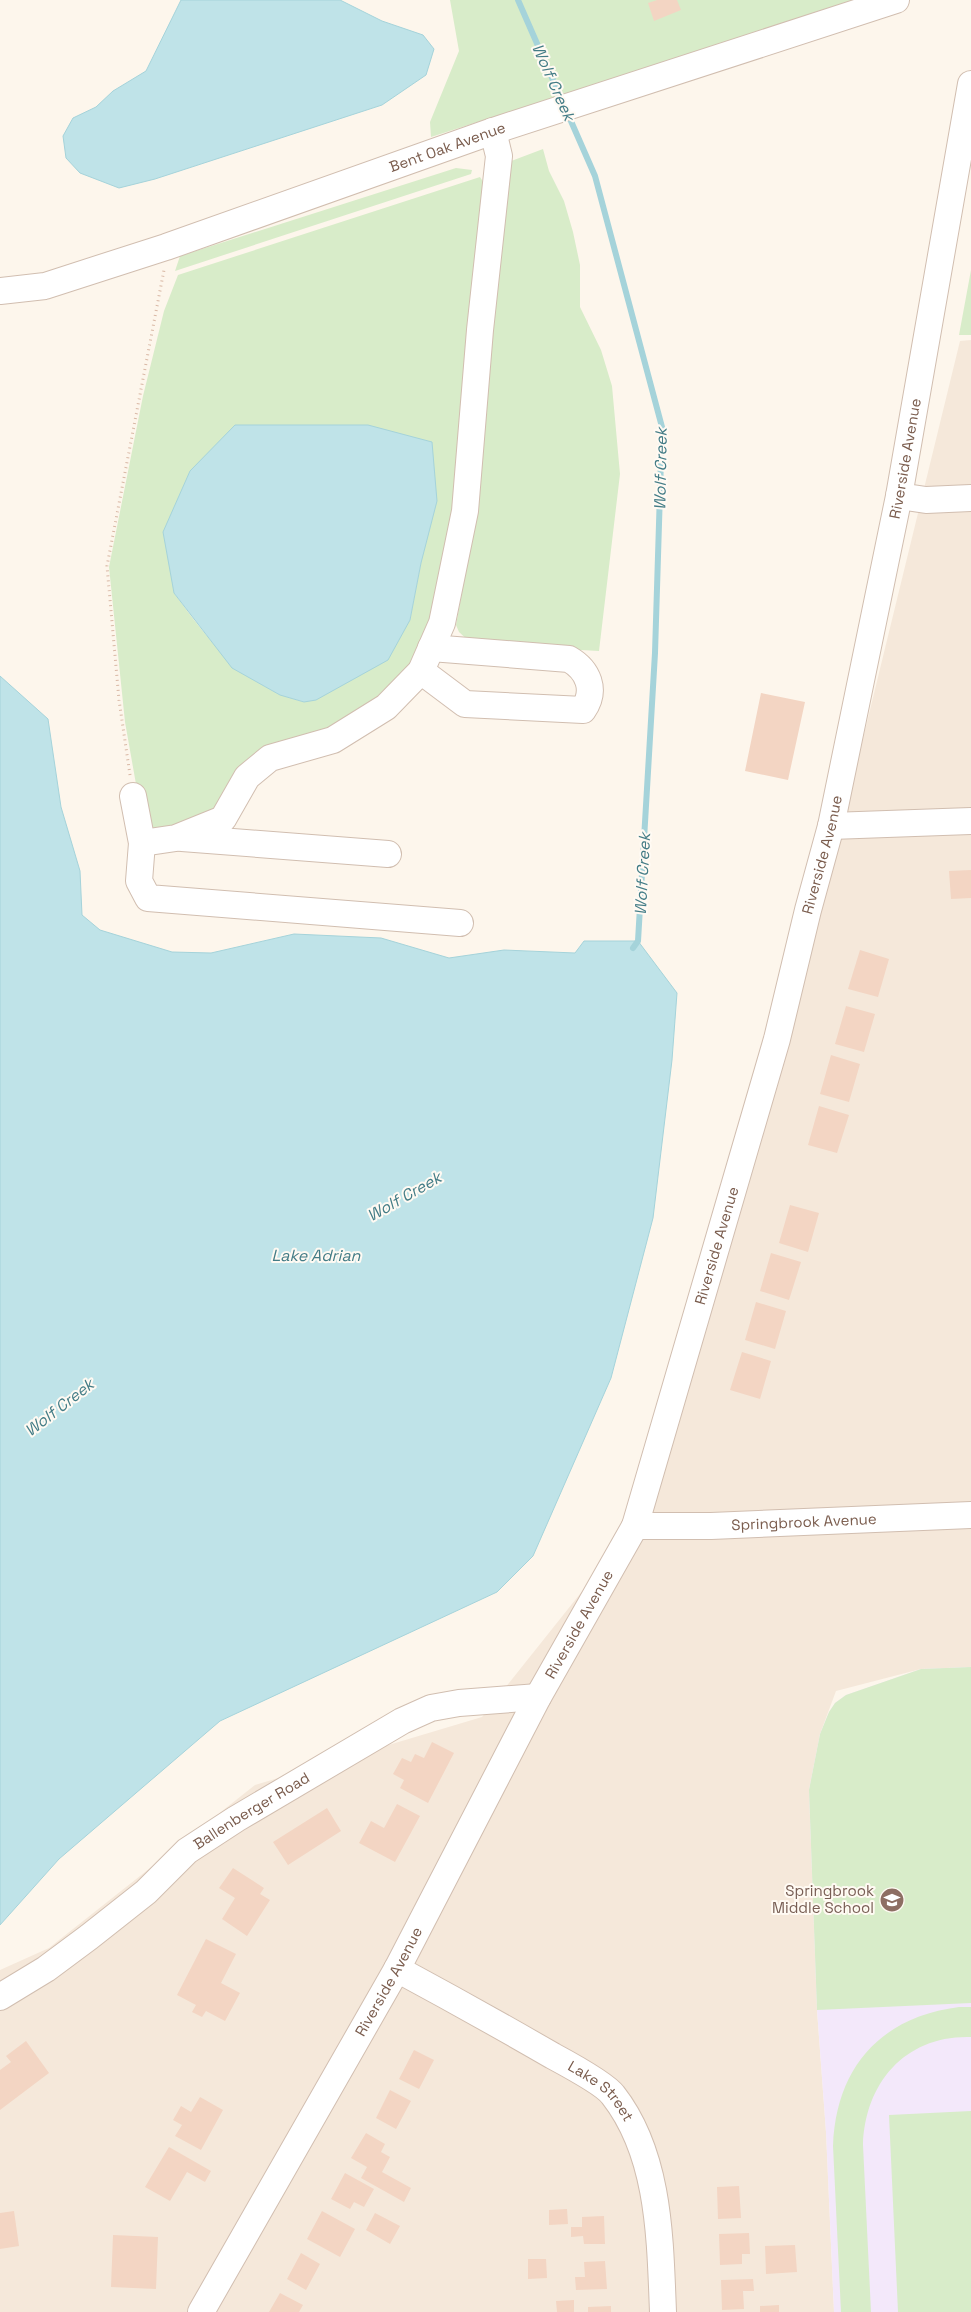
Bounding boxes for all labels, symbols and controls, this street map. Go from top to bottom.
water label: Wolf Creek [527,40,581,126]
street label: Bent Oak Avenue [387,118,508,176]
street label: Riverside Avenue [885,397,925,520]
water label: Wolf Creek [649,425,672,510]
street label: Riverside Avenue [797,793,846,916]
water label: Wolf Creek [630,830,655,916]
water label: Wolf Creek [363,1166,447,1226]
street label: Riverside Avenue [690,1184,743,1307]
water label: Lake Adrian [272,1245,362,1266]
water label: Wolf Creek [20,1372,100,1441]
street label: Springbrook Avenue [731,1509,877,1534]
street label: Riverside Avenue [540,1566,617,1682]
street label: Ballenberger Road [189,1768,313,1853]
place label: Springbrook Middle School [772,1881,874,1917]
school or university icon: Springbrook Middle School [879,1887,905,1913]
street label: Riverside Avenue [351,1923,426,2040]
street label: Lake Street [565,2056,638,2125]

